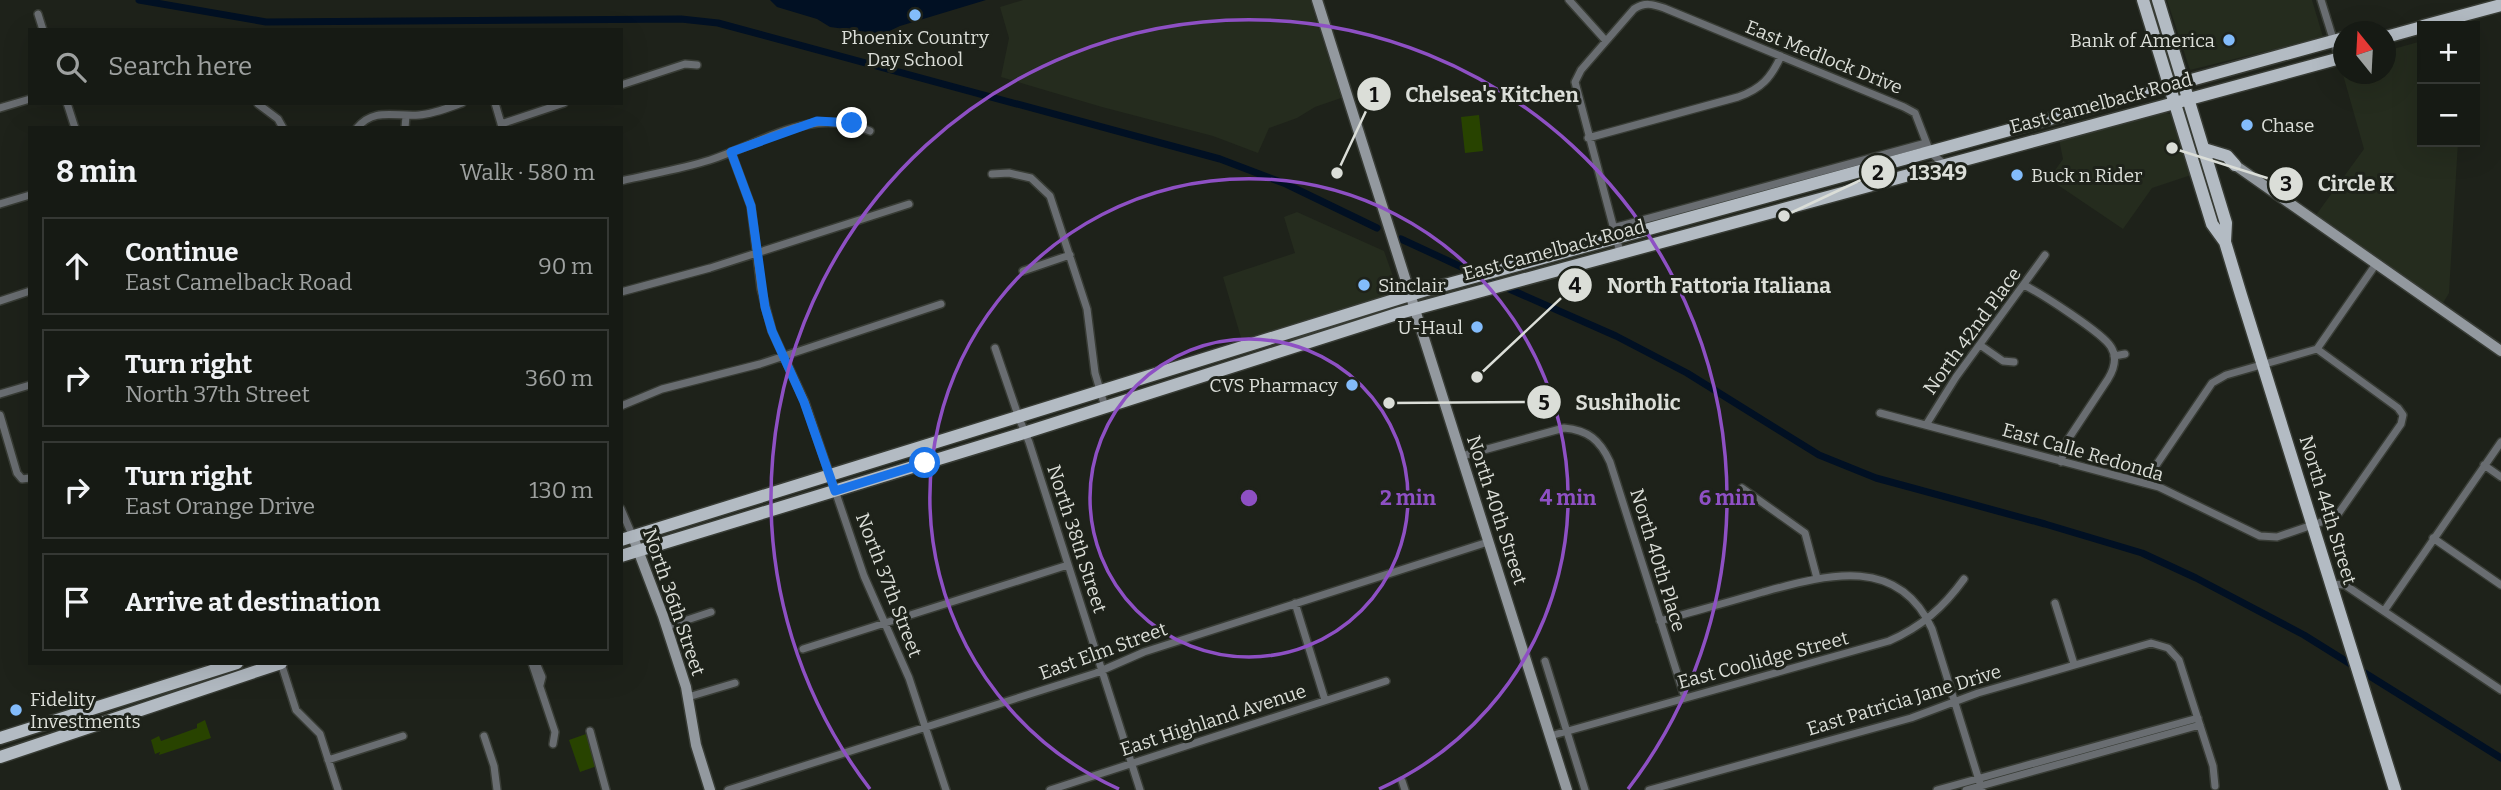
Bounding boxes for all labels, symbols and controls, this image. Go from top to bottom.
marker: Phoenix Country Day School [907,7,923,23]
street label: East Medlock Drive [1742,15,1906,99]
north arrow [2333,21,2396,84]
map controls [2417,21,2480,147]
button: + [2417,21,2480,84]
place label: Phoenix Country Day School [841,26,990,71]
search box [28,28,623,105]
place label: Bank of America [2070,29,2216,52]
marker: Bank of America [2221,32,2237,48]
icon: search [52,48,90,86]
text: Search here [108,51,252,82]
street label: East Camelback Road [2007,68,2195,138]
callout: Chelsea's Kitchen [1356,73,1593,115]
text: 1 [1369,82,1379,108]
text: Chelsea's Kitchen [1405,82,1579,108]
button: − [2417,84,2480,147]
route end [836,107,867,138]
place label: Chase [2261,114,2314,137]
marker: Chase [2239,117,2255,133]
callout: 13349 [1860,151,1982,193]
text: 8 min [56,154,137,190]
text: Walk · 580 m [460,158,595,186]
text: 2 [1872,160,1884,186]
text: 13349 [1909,160,1967,186]
callout: Circle K [2268,163,2408,205]
place label: Buck n Rider [2031,164,2143,187]
marker: Buck n Rider [2009,167,2025,183]
text: 3 [2280,171,2292,197]
text: Circle K [2318,171,2394,197]
street label: East Camelback Road [1460,215,1648,285]
text: Continue [125,237,239,268]
icon: ahead [58,247,96,285]
text: 90 m [538,252,593,280]
street label: North 42nd Place [1918,263,2026,399]
callout: North Fattoria Italiana [1558,264,1845,306]
text: East Camelback Road [125,268,352,296]
text: 4 [1569,273,1582,299]
text: North Fattoria Italiana [1607,273,1831,299]
place label: Sinclair [1378,274,1446,297]
marker: Sinclair [1356,277,1372,293]
place label: U-Haul [1398,316,1463,339]
marker: U-Haul [1469,319,1485,335]
text: Turn right [125,349,252,380]
icon: right [58,359,96,397]
text: 360 m [525,364,593,392]
place label: CVS Pharmacy [1209,374,1339,397]
marker: CVS Pharmacy [1344,377,1360,393]
text: North 37th Street [125,380,310,408]
callout: Sushiholic [1526,381,1695,423]
text: 5 [1538,390,1550,416]
text: Sushiholic [1575,390,1681,416]
street label: East Calle Redonda [2000,418,2167,486]
street label: North 40th Street [1462,432,1532,588]
street label: North 44th Street [2294,433,2362,587]
route start [909,447,940,478]
text: Turn right [125,461,252,492]
street label: North 38th Street [1042,462,1112,616]
icon: right [58,471,96,509]
text: 130 m [529,476,593,504]
text: 2 min [1380,485,1436,511]
text: 4 min [1540,485,1597,511]
text: 6 min [1699,485,1756,511]
centre of rings [1237,486,1261,510]
street label: North 40th Place [1625,486,1691,634]
text: East Orange Drive [125,492,315,520]
street label: North 37th Street [851,510,927,660]
street label: North 36th Street [638,525,710,679]
icon: arrive [58,583,96,621]
text: Arrive at destination [125,587,380,618]
street label: East Elm Street [1036,617,1170,685]
street label: East Coolidge Street [1675,626,1851,694]
street label: East Patricia Jane Drive [1804,659,2004,741]
street label: East Highland Avenue [1117,679,1309,761]
place label: Fidelity Investments [30,688,141,733]
marker: Fidelity Investments [8,702,24,718]

